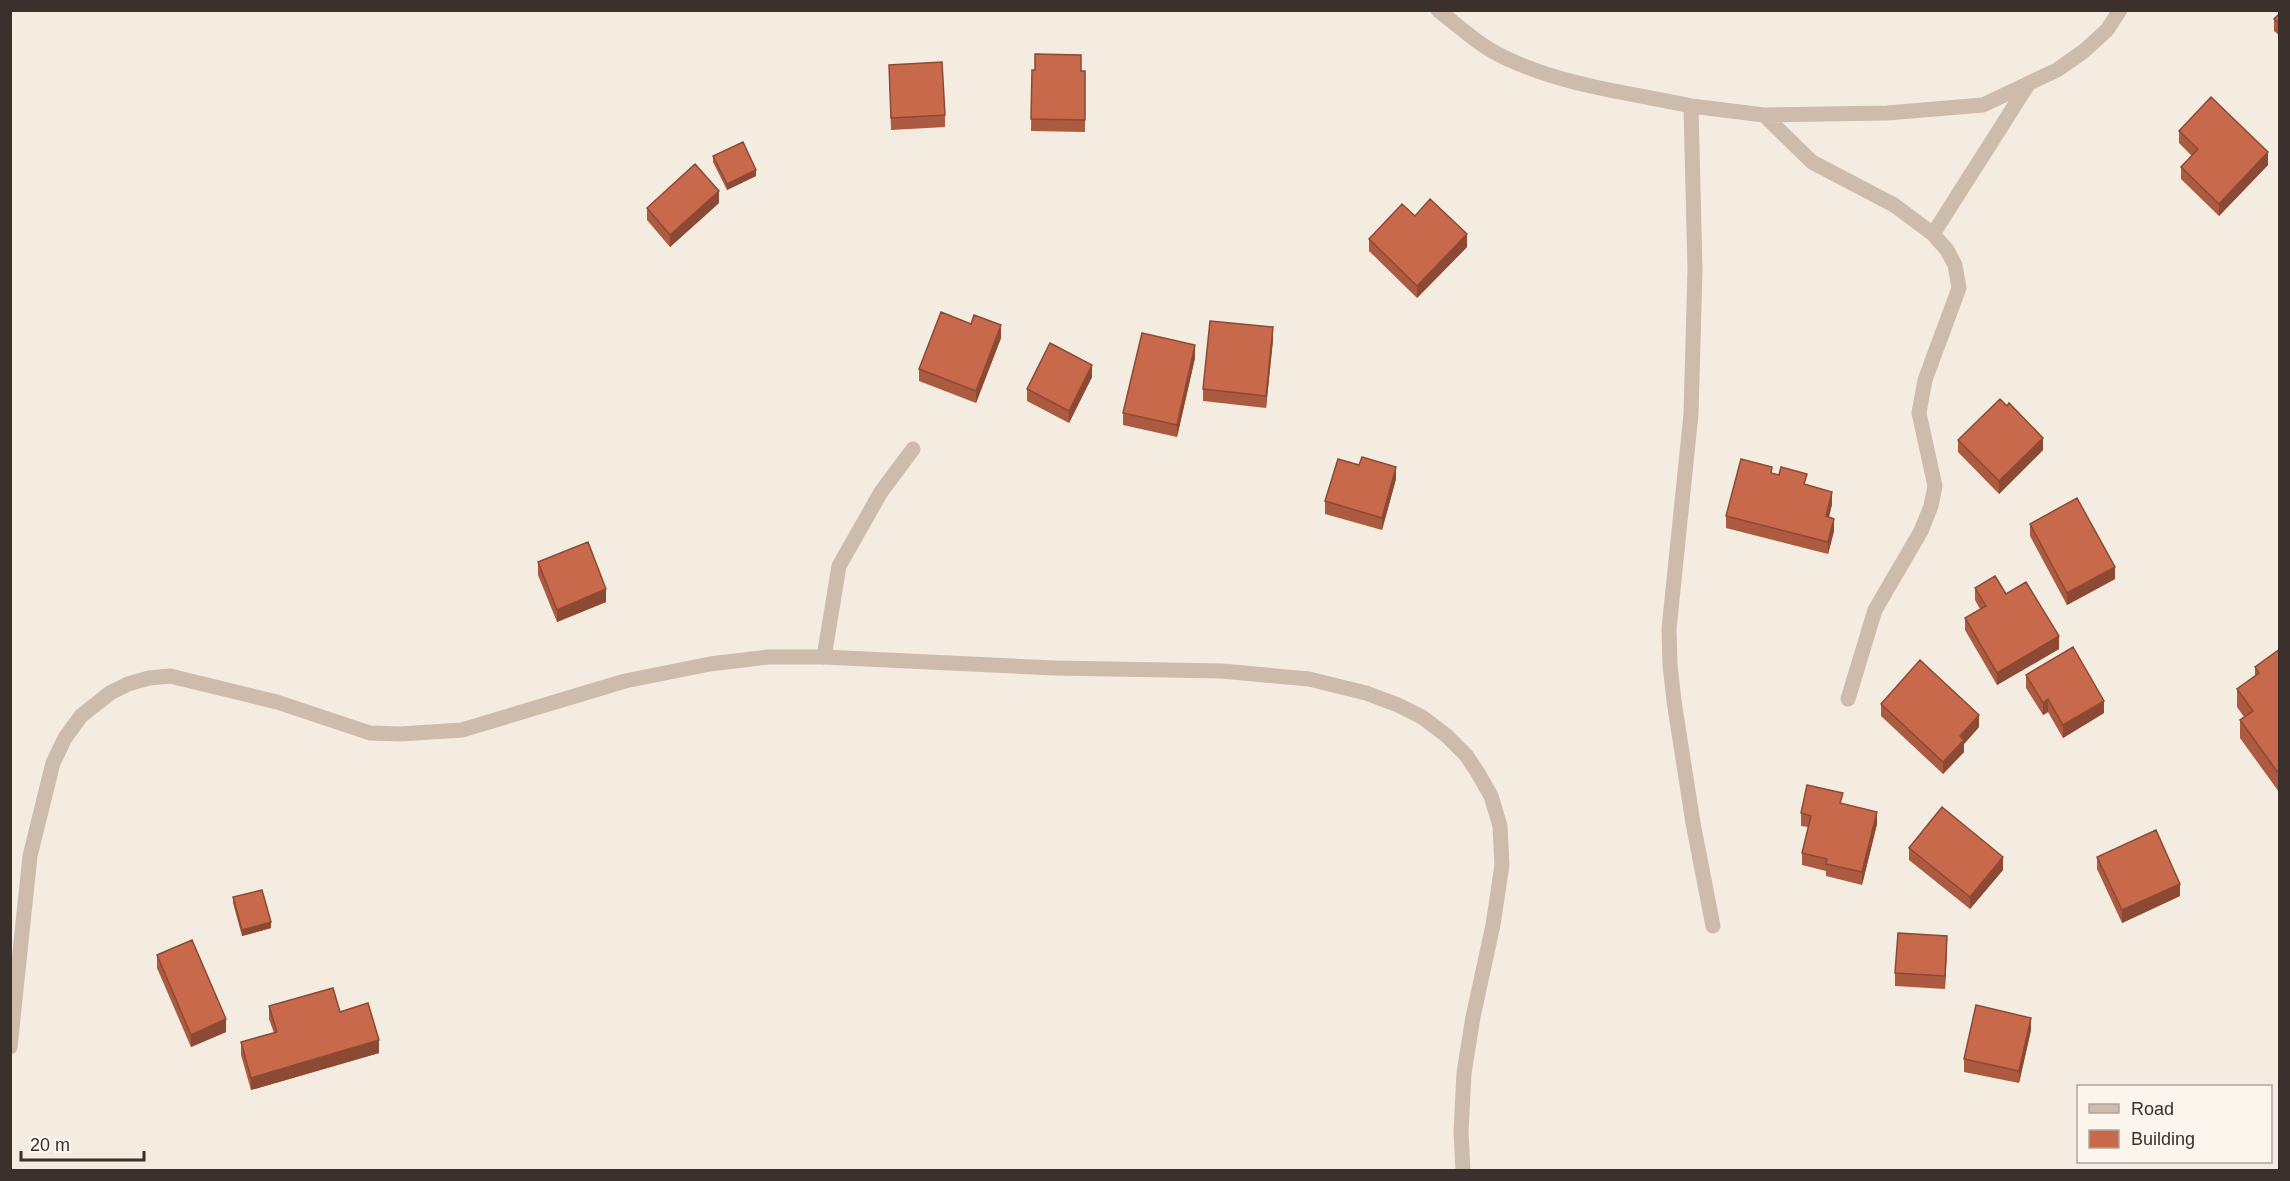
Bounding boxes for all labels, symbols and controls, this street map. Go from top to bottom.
legend [2077,1085,2272,1163]
text: Road [2131,1099,2174,1119]
scale bar [21,1124,144,1162]
text: Building [2131,1129,2195,1149]
text: 20 m [30,1135,70,1155]

